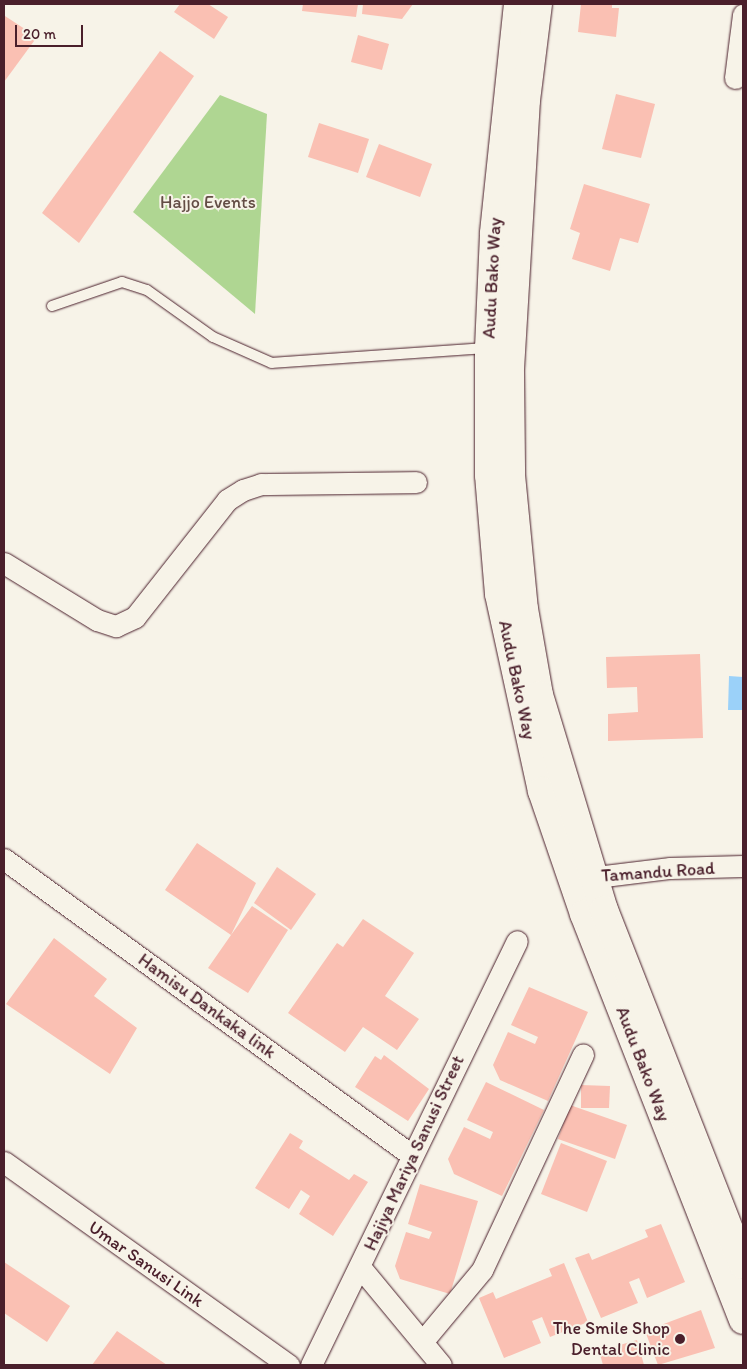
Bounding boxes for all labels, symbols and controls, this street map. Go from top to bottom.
scale bar [18,15,85,47]
text: 20 m [23,25,56,43]
park label: Hajjo Events [161,191,255,213]
street label: Audu Bako Way [478,217,506,339]
street label: Audu Bako Way [494,619,540,741]
street label: Tamandu Road [600,857,716,887]
street label: Hamisu Dankaka link [134,949,280,1063]
street label: Audu Bako Way [611,1004,675,1124]
street label: Hajiya Mariya Sanusi Street [359,1052,469,1254]
street label: Umar Sanusi Link [84,1216,208,1312]
place label: The Smile Shop Dental Clinic [552,1318,670,1360]
marker: The Smile Shop Dental Clinic [674,1333,686,1345]

